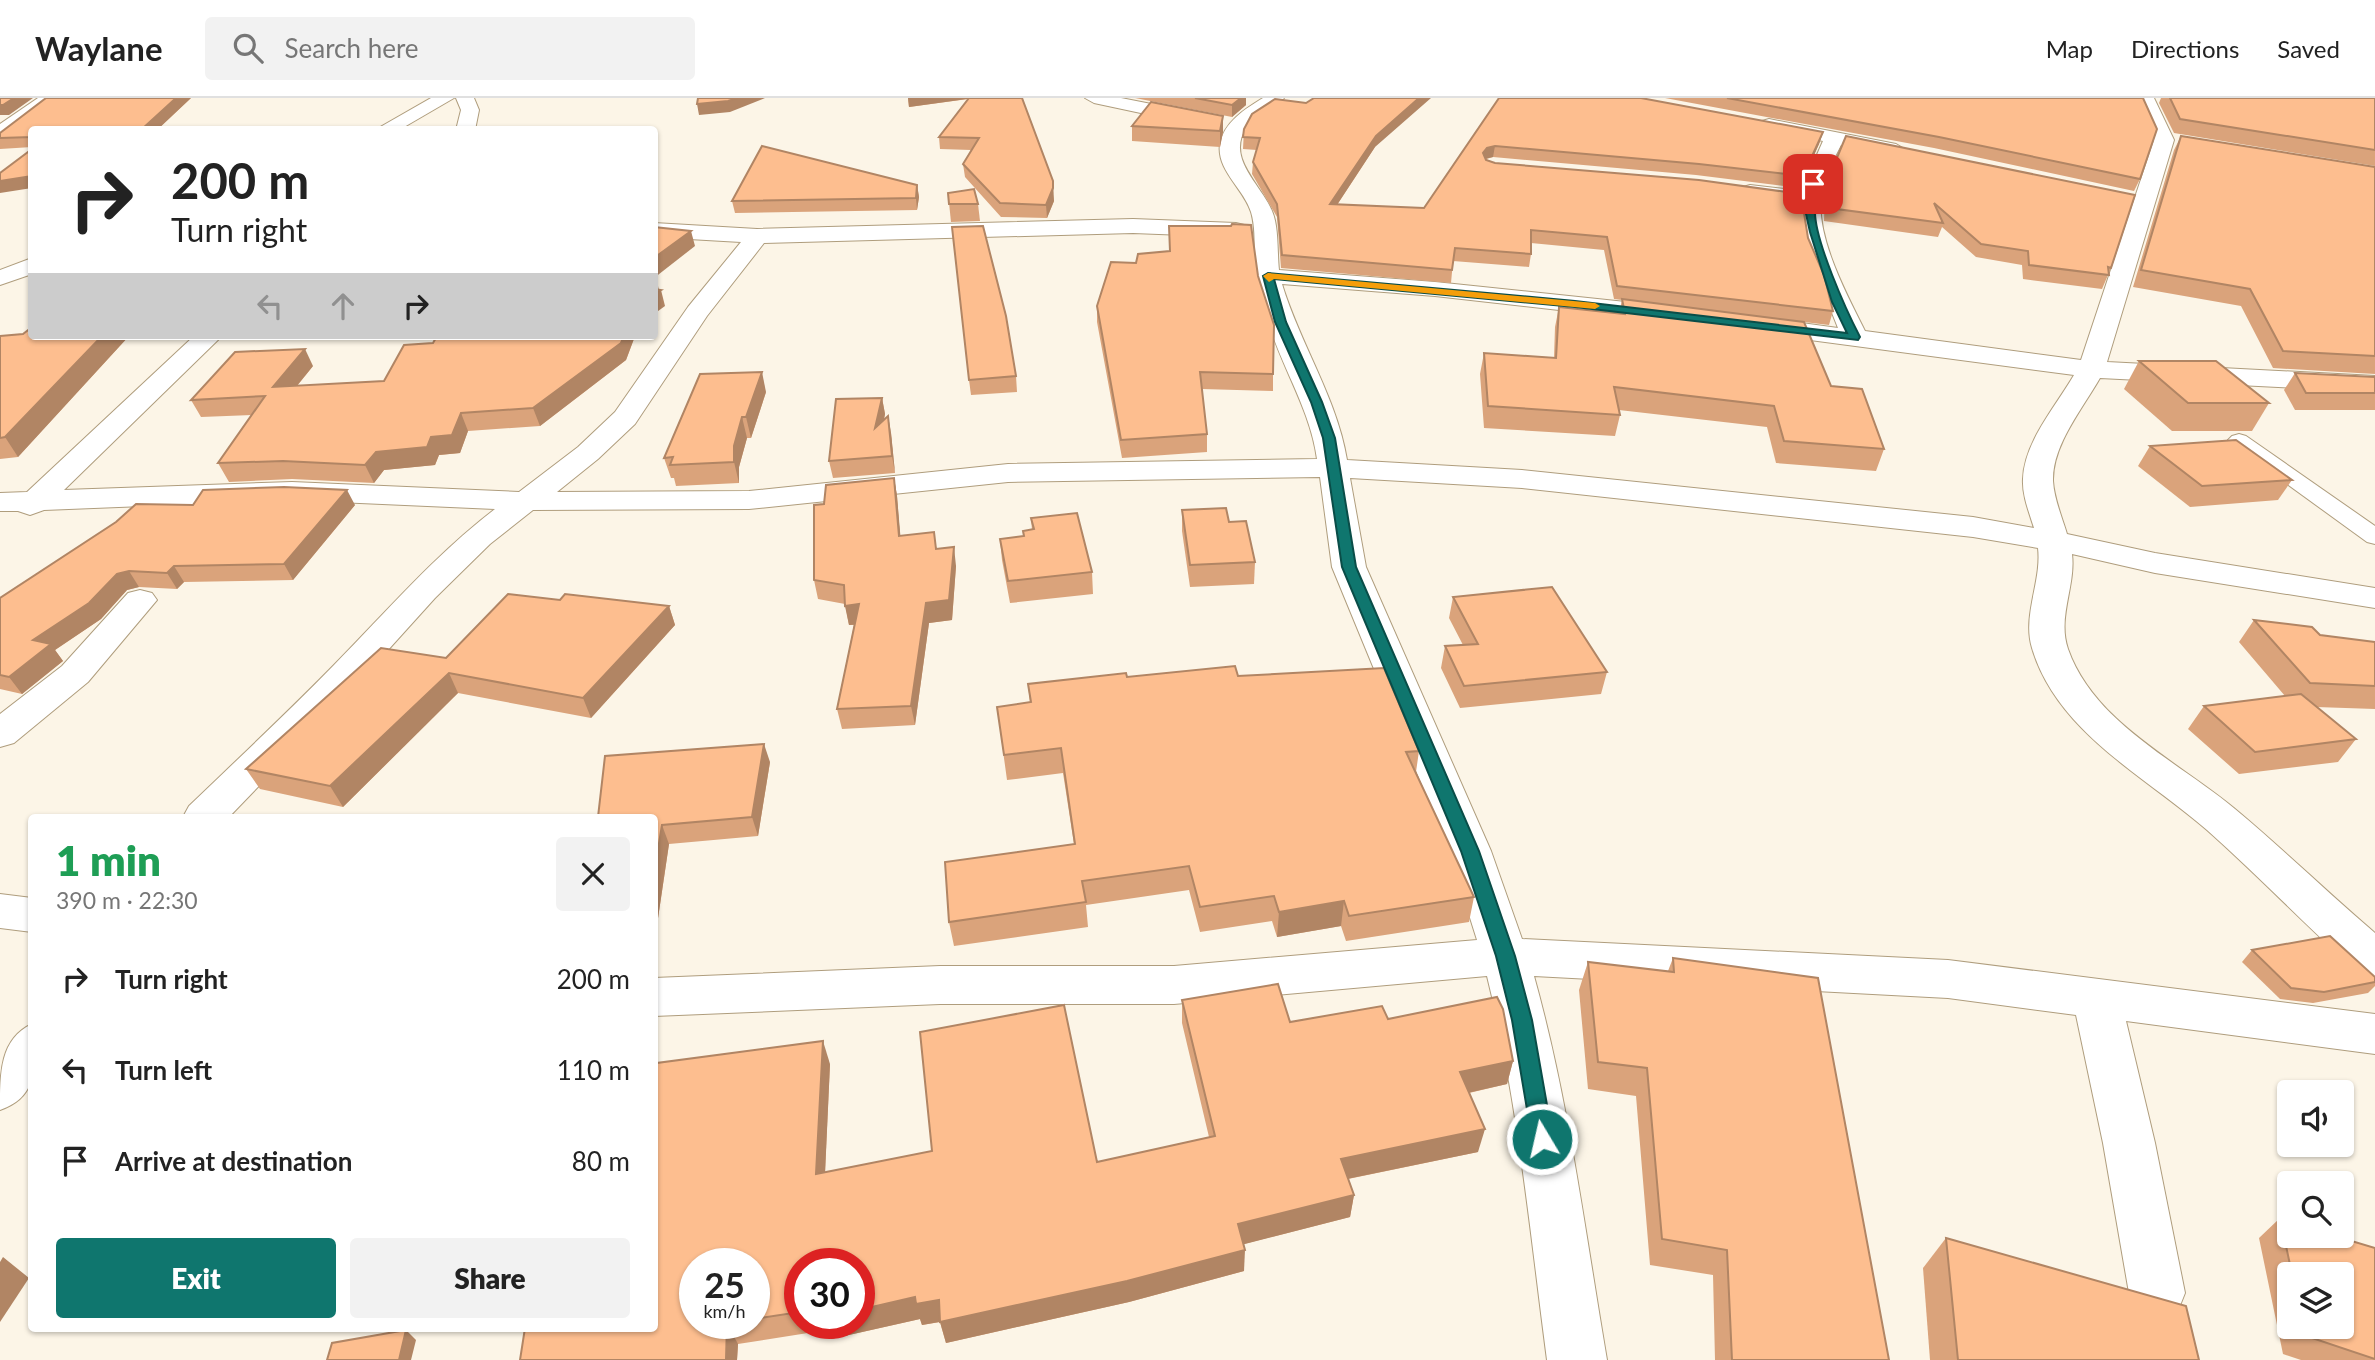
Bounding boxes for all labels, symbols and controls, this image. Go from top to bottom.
search box [205,17,695,80]
text: Waylane [35,28,163,68]
icon: search [229,29,267,67]
text: Search here [285,32,419,64]
text: Map [2046,34,2093,63]
text: Directions [2131,34,2239,63]
text: Saved [2277,34,2340,63]
text: 200 m [171,151,309,209]
icon: right [56,154,147,245]
pin [1783,154,1843,214]
icon: arrive [1794,165,1832,203]
text: Turn right [171,210,307,249]
icon: left [251,287,289,325]
icon: ahead [324,287,362,325]
icon: right [397,287,435,325]
text: 1 min [56,835,161,885]
button: close [556,837,630,911]
text: 390 m · 22:30 [56,886,198,914]
icon: right [56,960,94,998]
text: Turn right [115,963,228,995]
text: 200 m [557,963,630,995]
icon: left [56,1051,94,1089]
text: Turn left [115,1054,212,1086]
text: 110 m [557,1054,630,1086]
map controls [2277,1080,2354,1339]
button: sound [2277,1080,2354,1157]
position arrow [1505,1102,1579,1176]
icon: arrive [56,1142,94,1180]
text: Arrive at destination [115,1145,352,1177]
text: 80 m [572,1145,630,1177]
button: search [2277,1171,2354,1248]
button: Exit [56,1238,336,1318]
button: Share [350,1238,630,1318]
speed limit sign: 30 [784,1248,875,1339]
button: layers [2277,1262,2354,1339]
text: 25 [704,1263,745,1305]
text: km/h [703,1300,746,1322]

